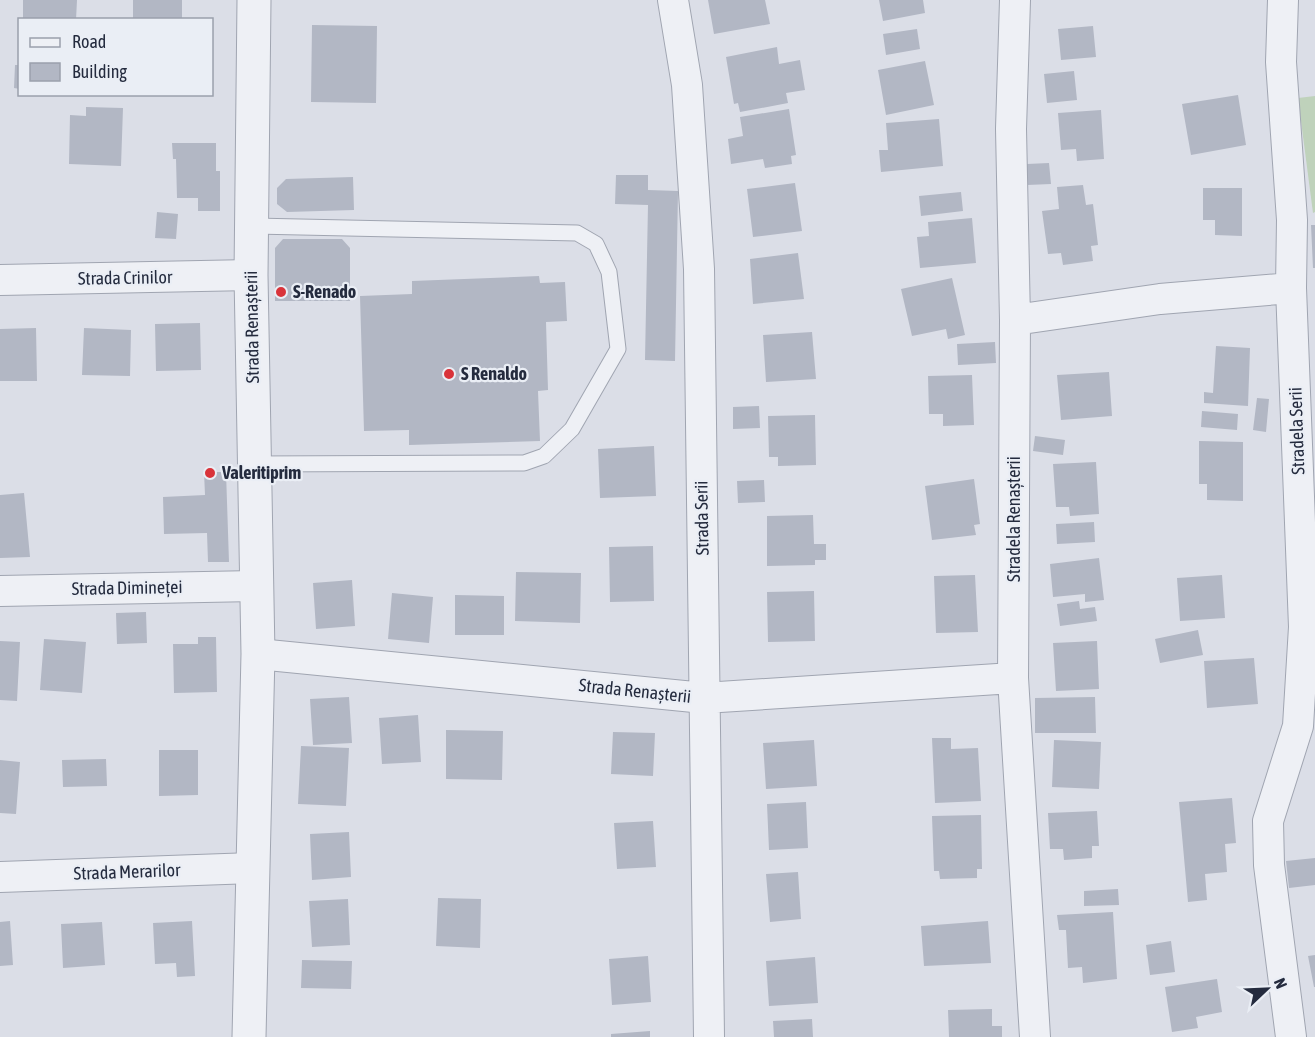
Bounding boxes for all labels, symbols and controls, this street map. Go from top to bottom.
legend [18,18,213,96]
text: Road [72,31,106,52]
text: Building [72,61,127,82]
street label: Strada Crinilor [78,266,173,289]
street label: Strada Renașterii [240,270,263,384]
place label: S-Renado [293,281,356,302]
marker: S-Renado [274,285,288,299]
place label: S Renaldo [461,363,527,384]
marker: S Renaldo [442,367,456,381]
street label: Stradela Serii [1284,387,1309,475]
street label: Stradela Renașterii [1003,456,1024,582]
place label: Valeritiprim [221,462,301,483]
marker: Valeritiprim [203,466,217,480]
street label: Strada Serii [690,480,713,556]
street label: Strada Dimineței [71,576,183,599]
street label: Strada Renașterii [578,674,692,707]
street label: Strada Merarilor [73,859,181,884]
north arrow [1237,959,1297,1019]
text: N [1271,975,1291,991]

